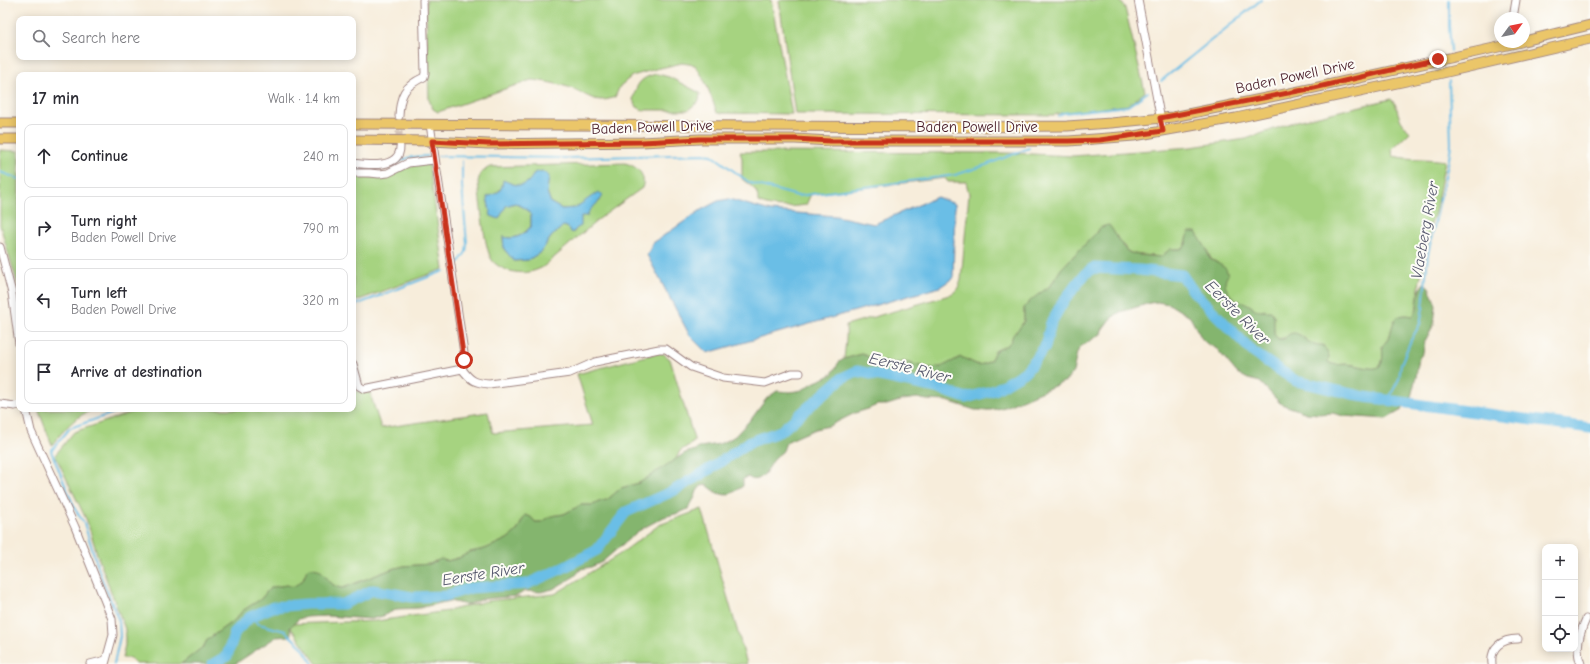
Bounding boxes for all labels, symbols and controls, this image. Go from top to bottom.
north arrow [1494,12,1530,48]
search box [16,16,356,60]
icon: search [30,27,52,49]
text: Search here [62,29,140,47]
route end [1429,50,1447,68]
street label: Baden Powell Drive [1234,54,1357,97]
text: 17 min [32,89,79,108]
text: Walk · 1.4 km [268,91,340,106]
street label: Baden Powell Drive [591,116,713,138]
street label: Baden Powell Drive [916,118,1038,136]
icon: ahead [33,145,55,167]
text: Continue [71,147,128,165]
text: 240 m [303,149,339,164]
water label: Vlaeberg River [1408,179,1443,280]
text: Turn right [71,212,137,230]
icon: right [33,217,55,239]
text: 790 m [303,221,339,236]
text: Baden Powell Drive [71,230,176,245]
water label: Eerste River [1202,277,1274,349]
text: Turn left [71,284,127,302]
icon: left [33,289,55,311]
text: 320 m [303,293,339,308]
text: Baden Powell Drive [71,302,176,317]
water label: Eerste River [867,349,953,387]
route start [455,351,473,369]
icon: arrive [33,361,55,383]
text: Arrive at destination [71,363,202,381]
map controls [1542,544,1578,652]
button: + [1542,544,1578,580]
water label: Eerste River [441,558,526,589]
button: − [1542,580,1578,616]
button: locate [1542,616,1578,652]

